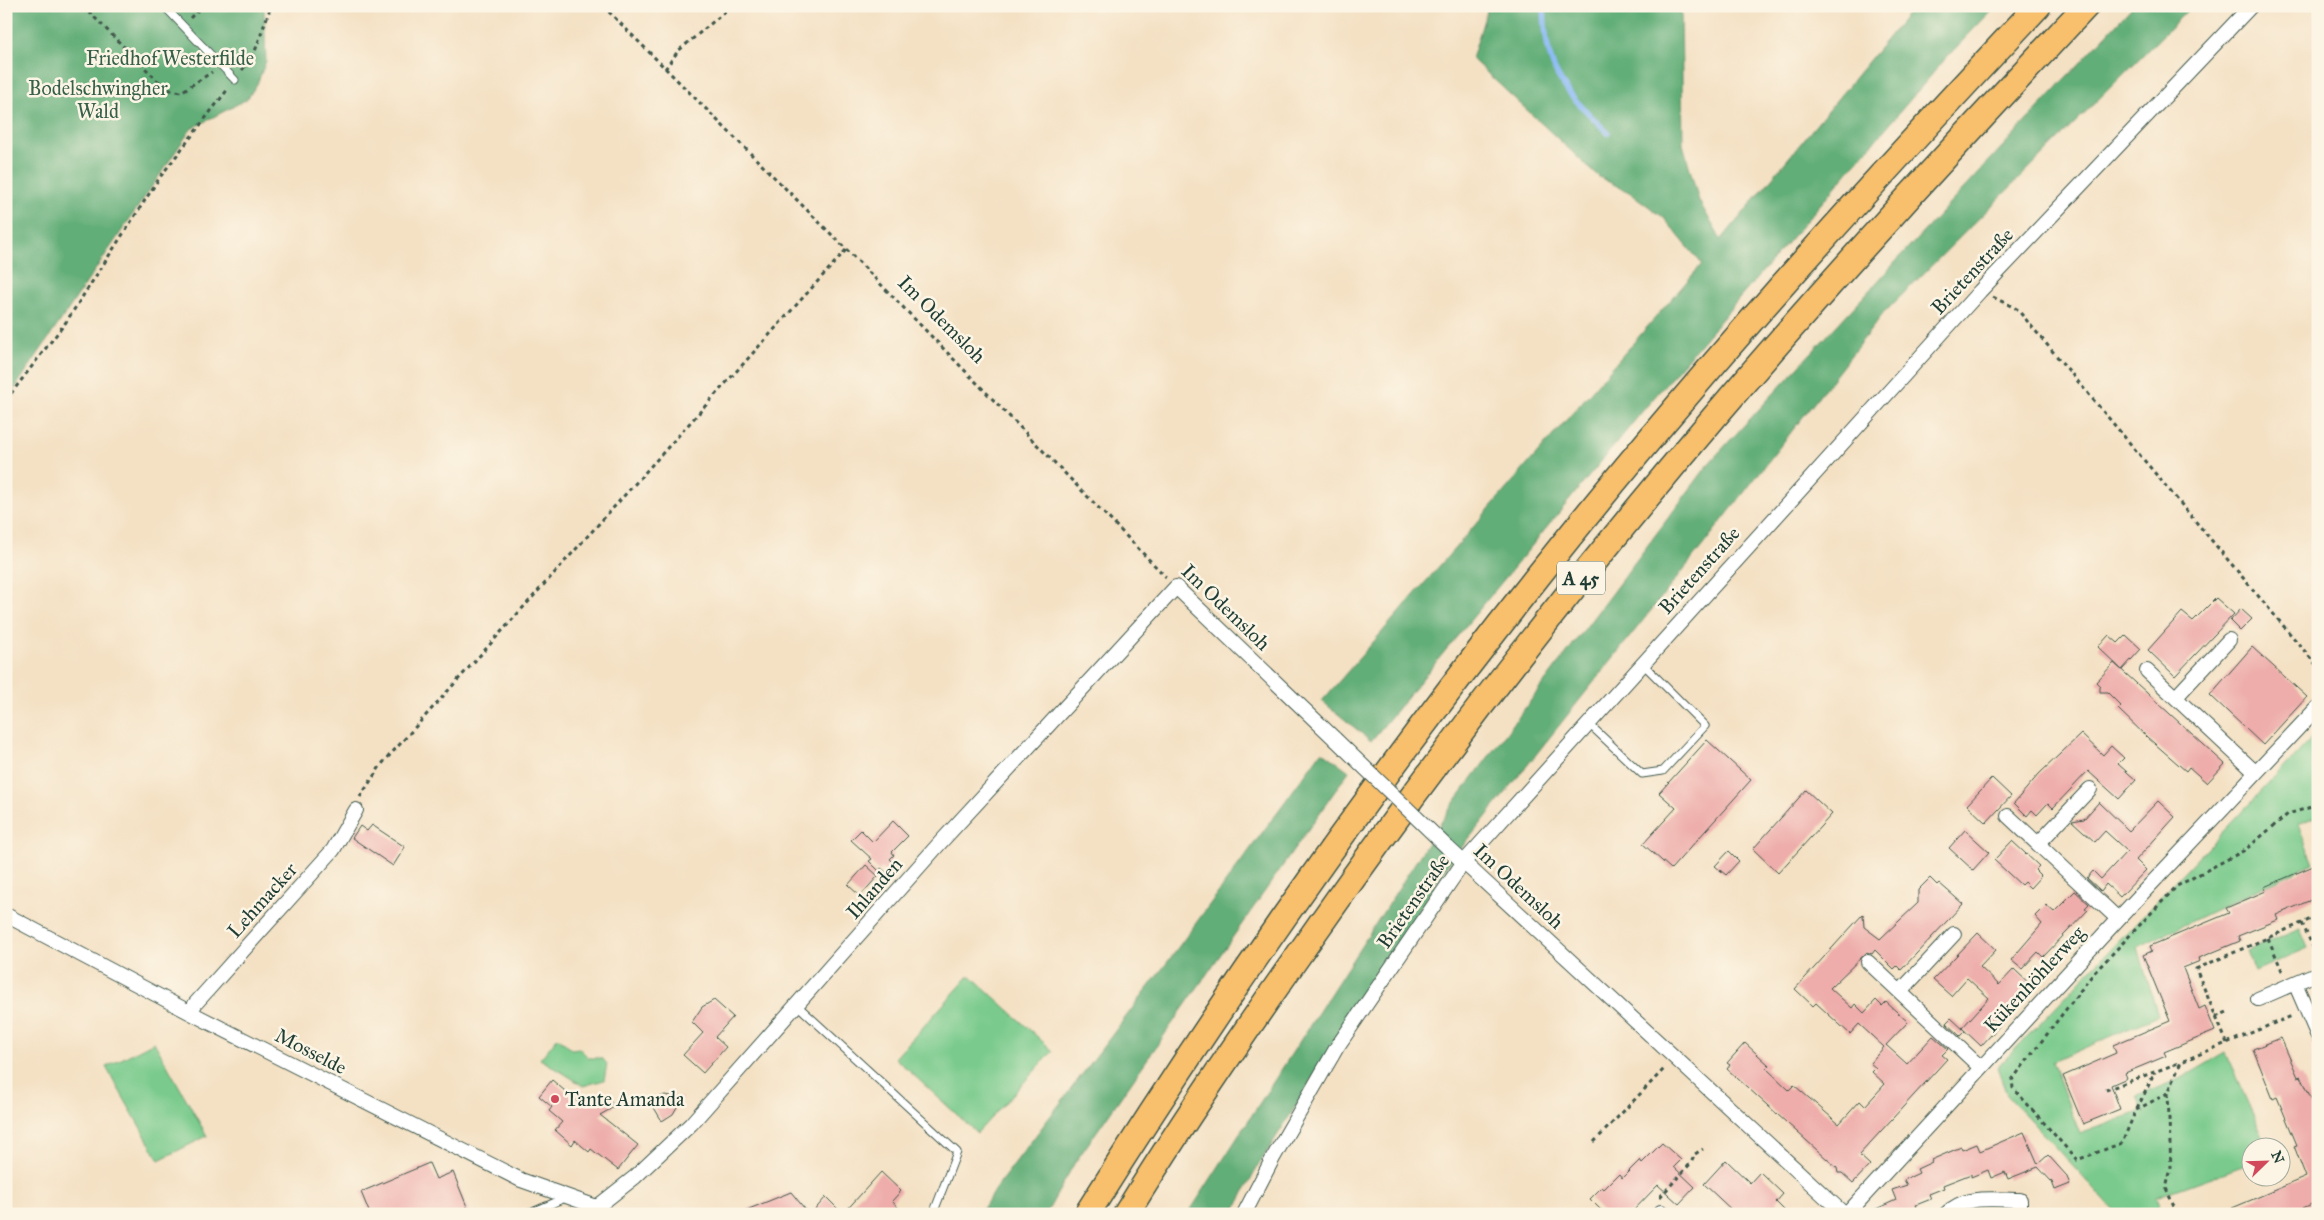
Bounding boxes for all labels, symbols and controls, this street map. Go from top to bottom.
park label: Friedhof Westerfilde [86,46,254,70]
park label: Bodelschwingher Wald [28,76,168,123]
street label: Brietenstraße [1926,223,2018,319]
street label: Im Odemsloh [893,270,991,368]
street label: Brietenstraße [1653,521,1745,619]
street label: Im Odemsloh [1177,559,1275,655]
road number: A 45 [1557,562,1605,594]
street label: Im Odemsloh [1469,838,1569,934]
street label: Brietenstraße [1372,849,1454,953]
street label: Ihlanden [841,852,907,924]
street label: Lehmacker [222,857,302,943]
street label: Kükenhöhlerweg [1979,920,2091,1038]
street label: Mosselde [271,1023,351,1079]
place label: Tante Amanda [565,1087,685,1111]
marker: Tante Amanda [549,1093,561,1105]
north arrow [2242,1138,2292,1188]
text: N [2267,1148,2288,1166]

